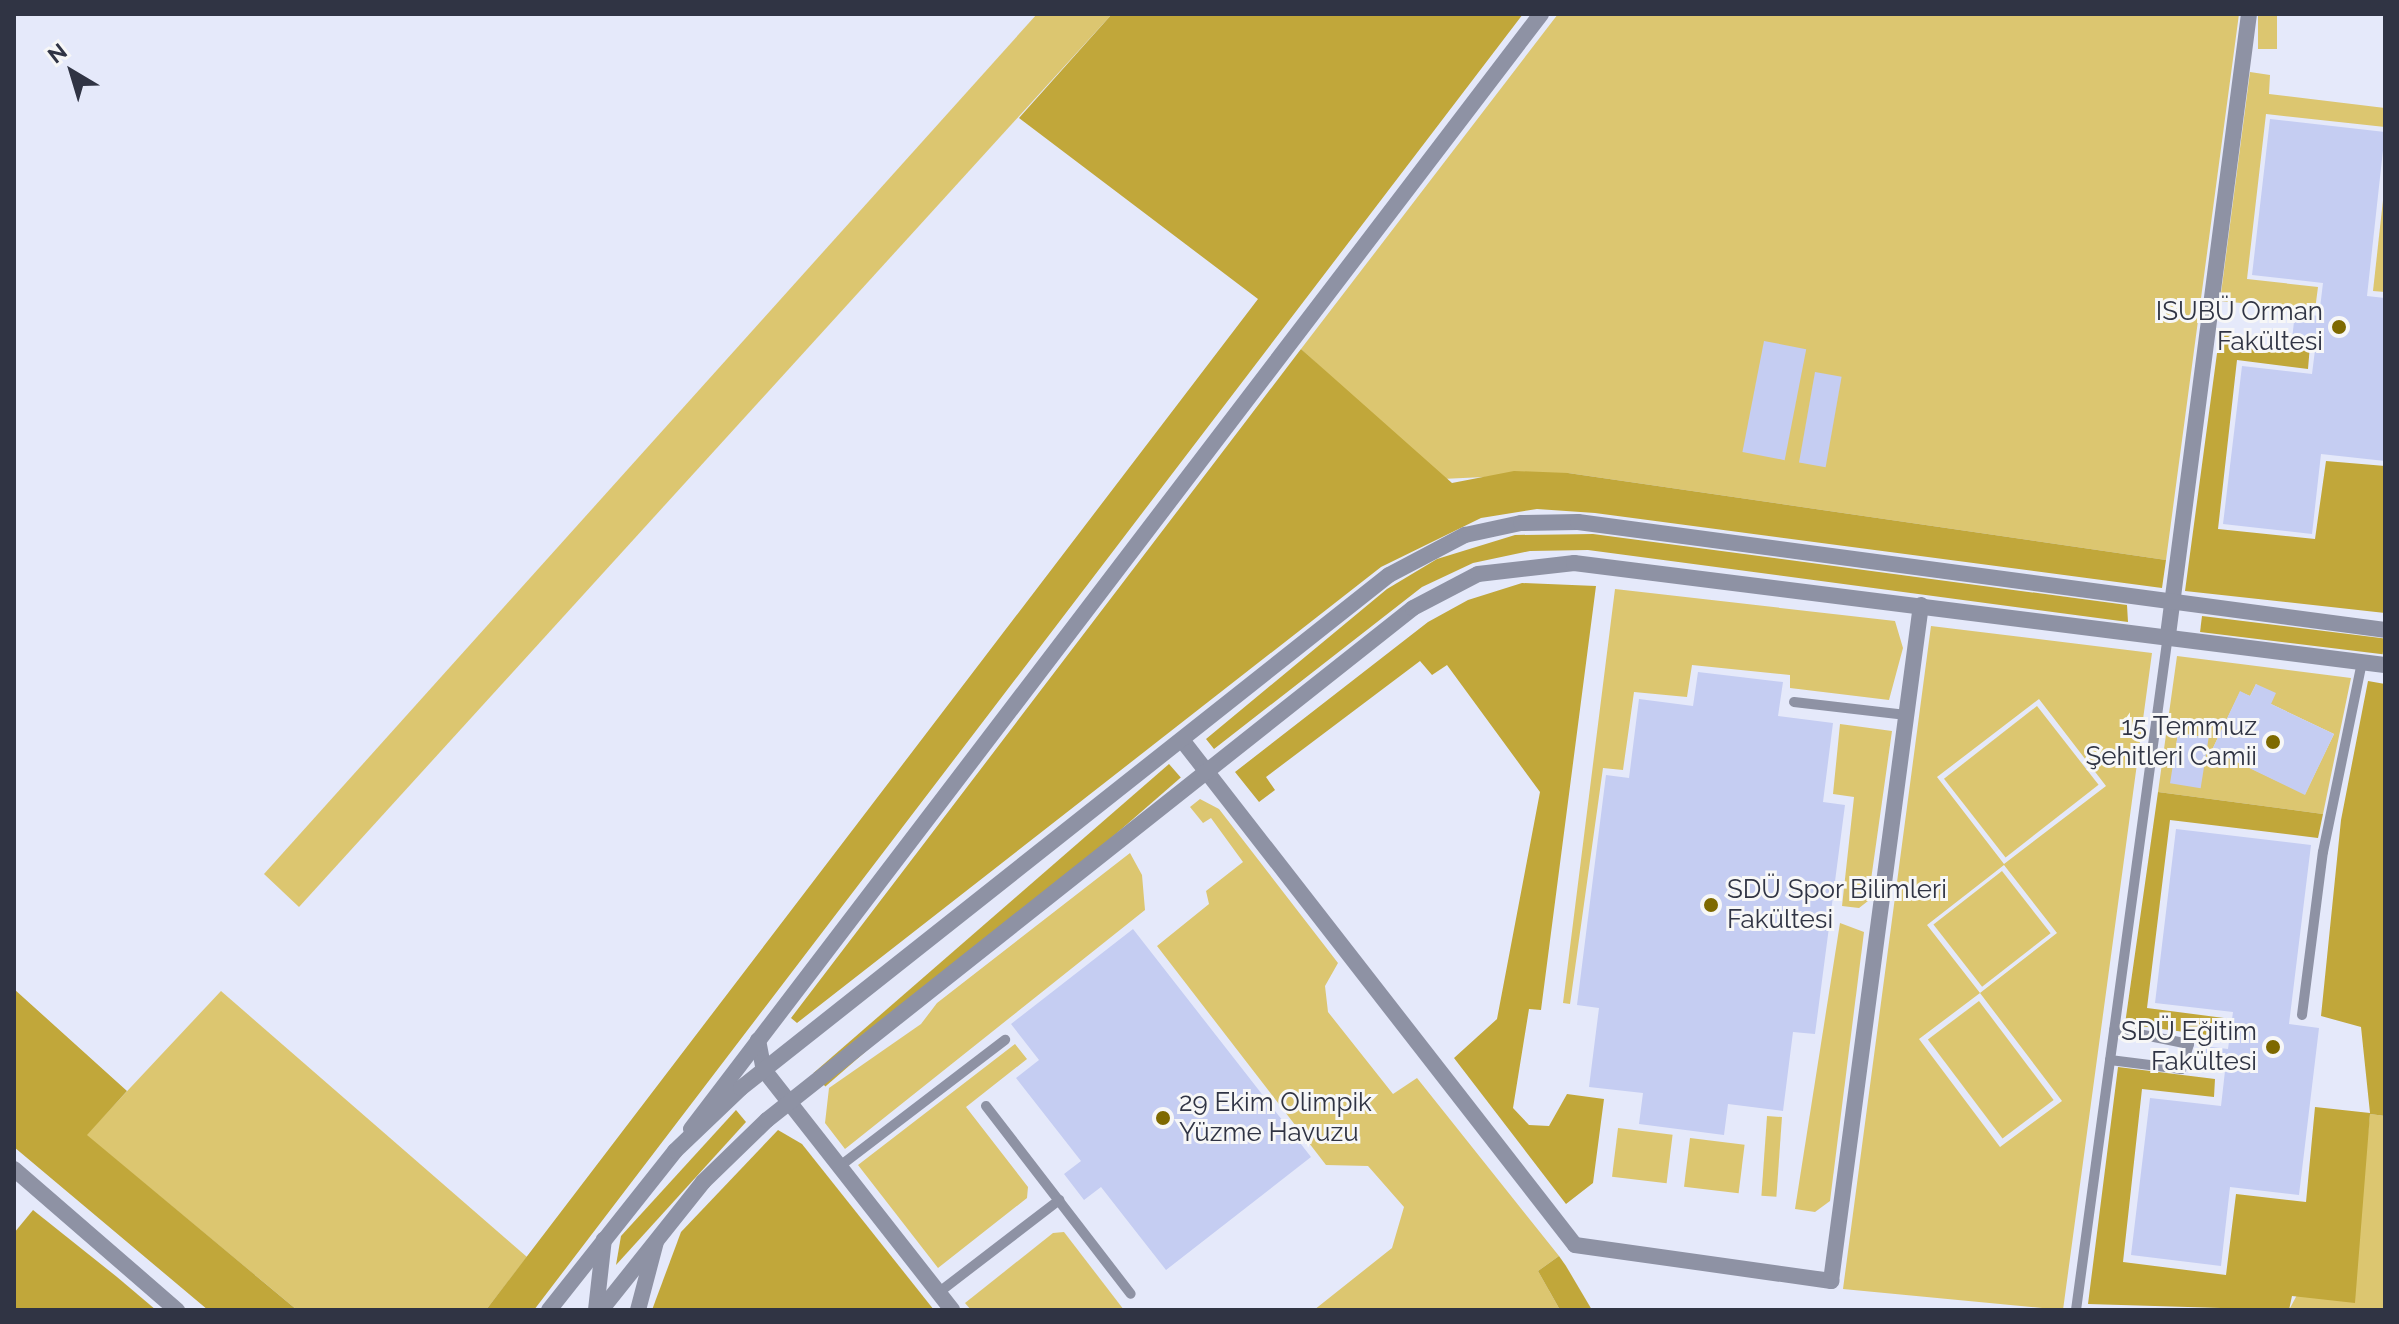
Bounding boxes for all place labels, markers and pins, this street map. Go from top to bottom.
place label: ISUBÜ Orman Fakültesi [2156,296,2323,358]
marker: ISUBÜ Orman Fakültesi [2330,318,2348,336]
place label: 15 Temmuz Şehitleri Camii [2085,711,2257,772]
marker: 15 Temmuz Şehitleri Camii [2264,733,2282,751]
place label: SDÜ Spor Bilimleri Fakültesi [1727,874,1947,936]
marker: SDÜ Spor Bilimleri Fakültesi [1702,896,1720,914]
place label: SDÜ Eğitim Fakültesi [2121,1016,2257,1078]
marker: SDÜ Eğitim Fakültesi [2264,1038,2282,1056]
place label: 29 Ekim Olimpik Yüzme Havuzu [1179,1087,1372,1148]
marker: 29 Ekim Olimpik Yüzme Havuzu [1154,1109,1172,1127]

